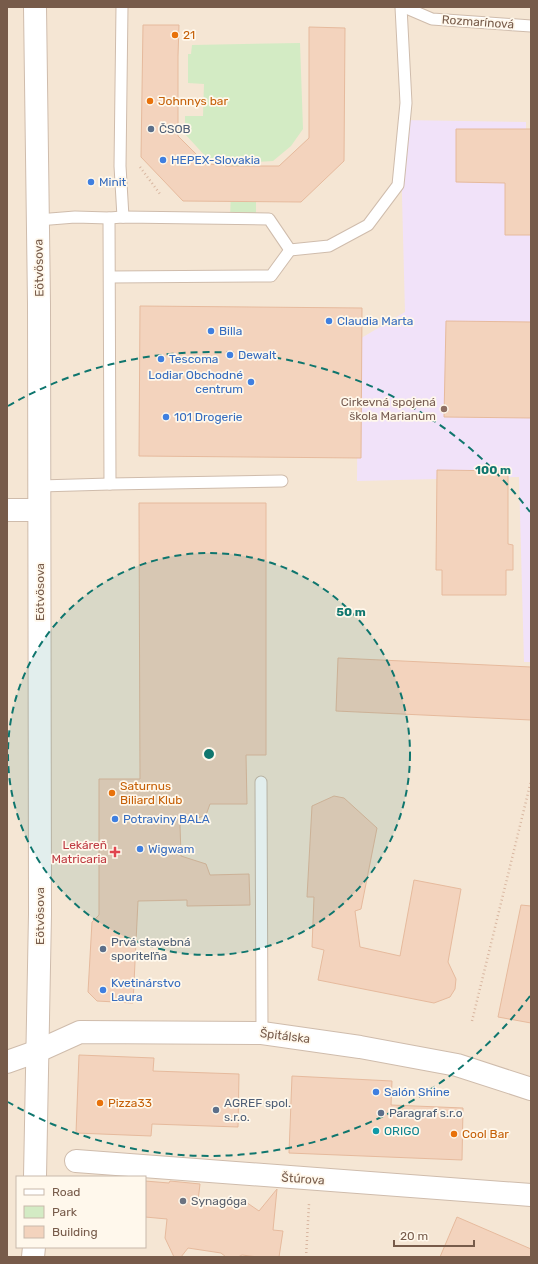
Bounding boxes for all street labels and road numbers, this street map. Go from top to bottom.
street label: Rozmarínová [441,12,515,32]
street label: Eötvösova [31,239,47,297]
street label: Eötvösova [33,563,47,621]
street label: Eötvösova [33,887,47,945]
street label: Špitálska [259,1026,311,1046]
street label: Štúrova [281,1170,325,1188]

